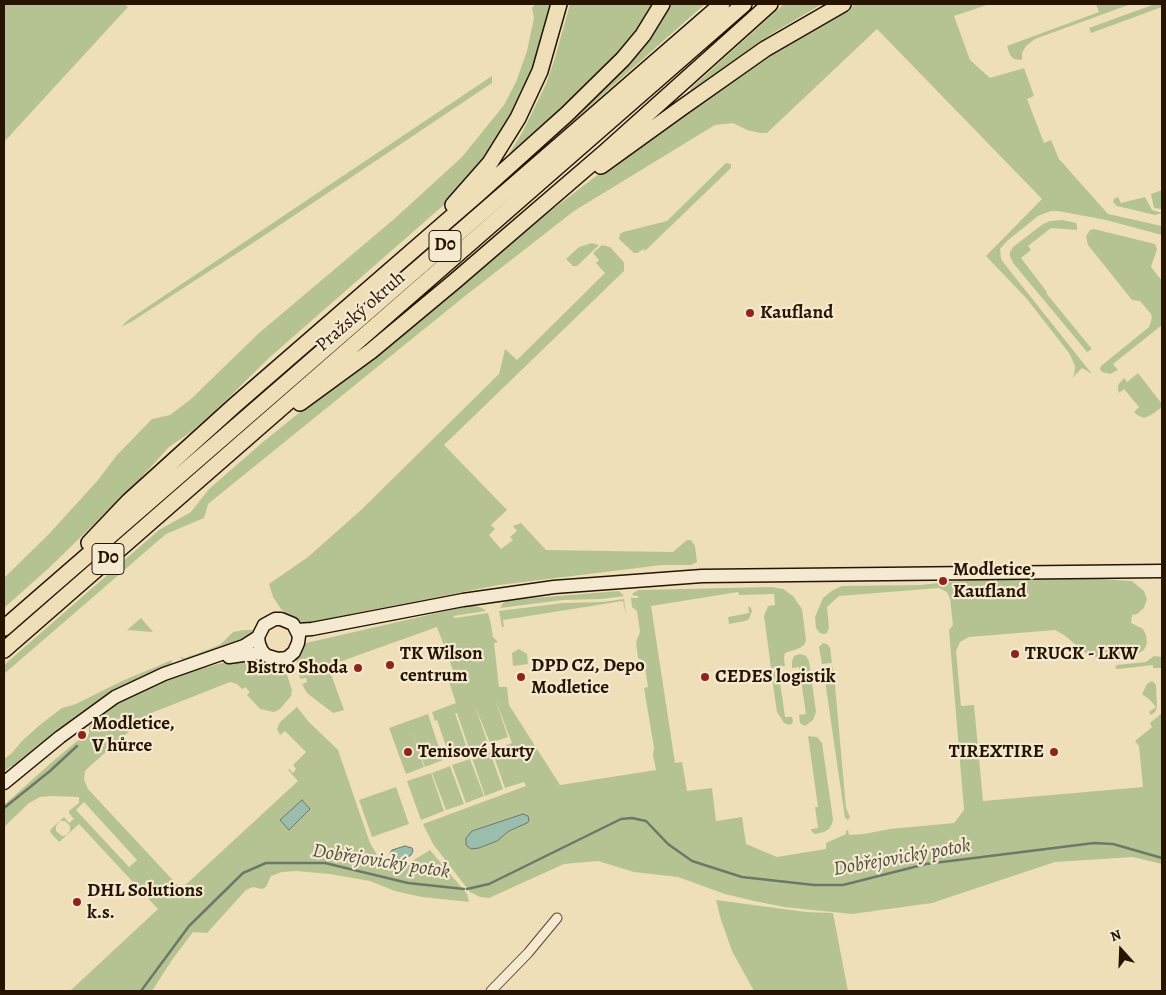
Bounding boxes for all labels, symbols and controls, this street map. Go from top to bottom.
road number: D0 [429,230,461,262]
street label: Pražský okruh [312,267,410,357]
place label: Kaufland [760,302,833,324]
marker: Kaufland [744,307,756,319]
road number: D0 [92,544,124,574]
place label: Modletice, Kaufland [953,559,1036,603]
marker: Modletice, Kaufland [937,575,949,587]
place label: TK Wilson centrum [400,643,483,687]
place label: TRUCK - LKW [1025,643,1138,665]
marker: TRUCK - LKW [1009,648,1021,660]
place label: DPD CZ, Depo Modletice [531,655,645,699]
place label: Bistro Shoda [246,657,348,679]
marker: TK Wilson centrum [384,659,396,671]
marker: Bistro Shoda [352,662,364,674]
place label: CEDES logistik [715,666,836,688]
marker: DPD CZ, Depo Modletice [515,671,527,683]
marker: CEDES logistik [699,671,711,683]
place label: Modletice, V hůrce [92,713,175,757]
marker: Modletice, V hůrce [76,729,88,741]
place label: Tenisové kurty [418,741,534,763]
place label: TIREXTIRE [949,741,1044,763]
marker: Tenisové kurty [402,746,414,758]
marker: TIREXTIRE [1048,746,1060,758]
water label: Dobřejovický potok [832,834,972,882]
water label: Dobřejovický potok [311,839,451,885]
place label: DHL Solutions k.s. [87,880,203,924]
marker: DHL Solutions k.s. [71,896,83,908]
north arrow [1096,925,1146,975]
text: N [1108,925,1124,946]

